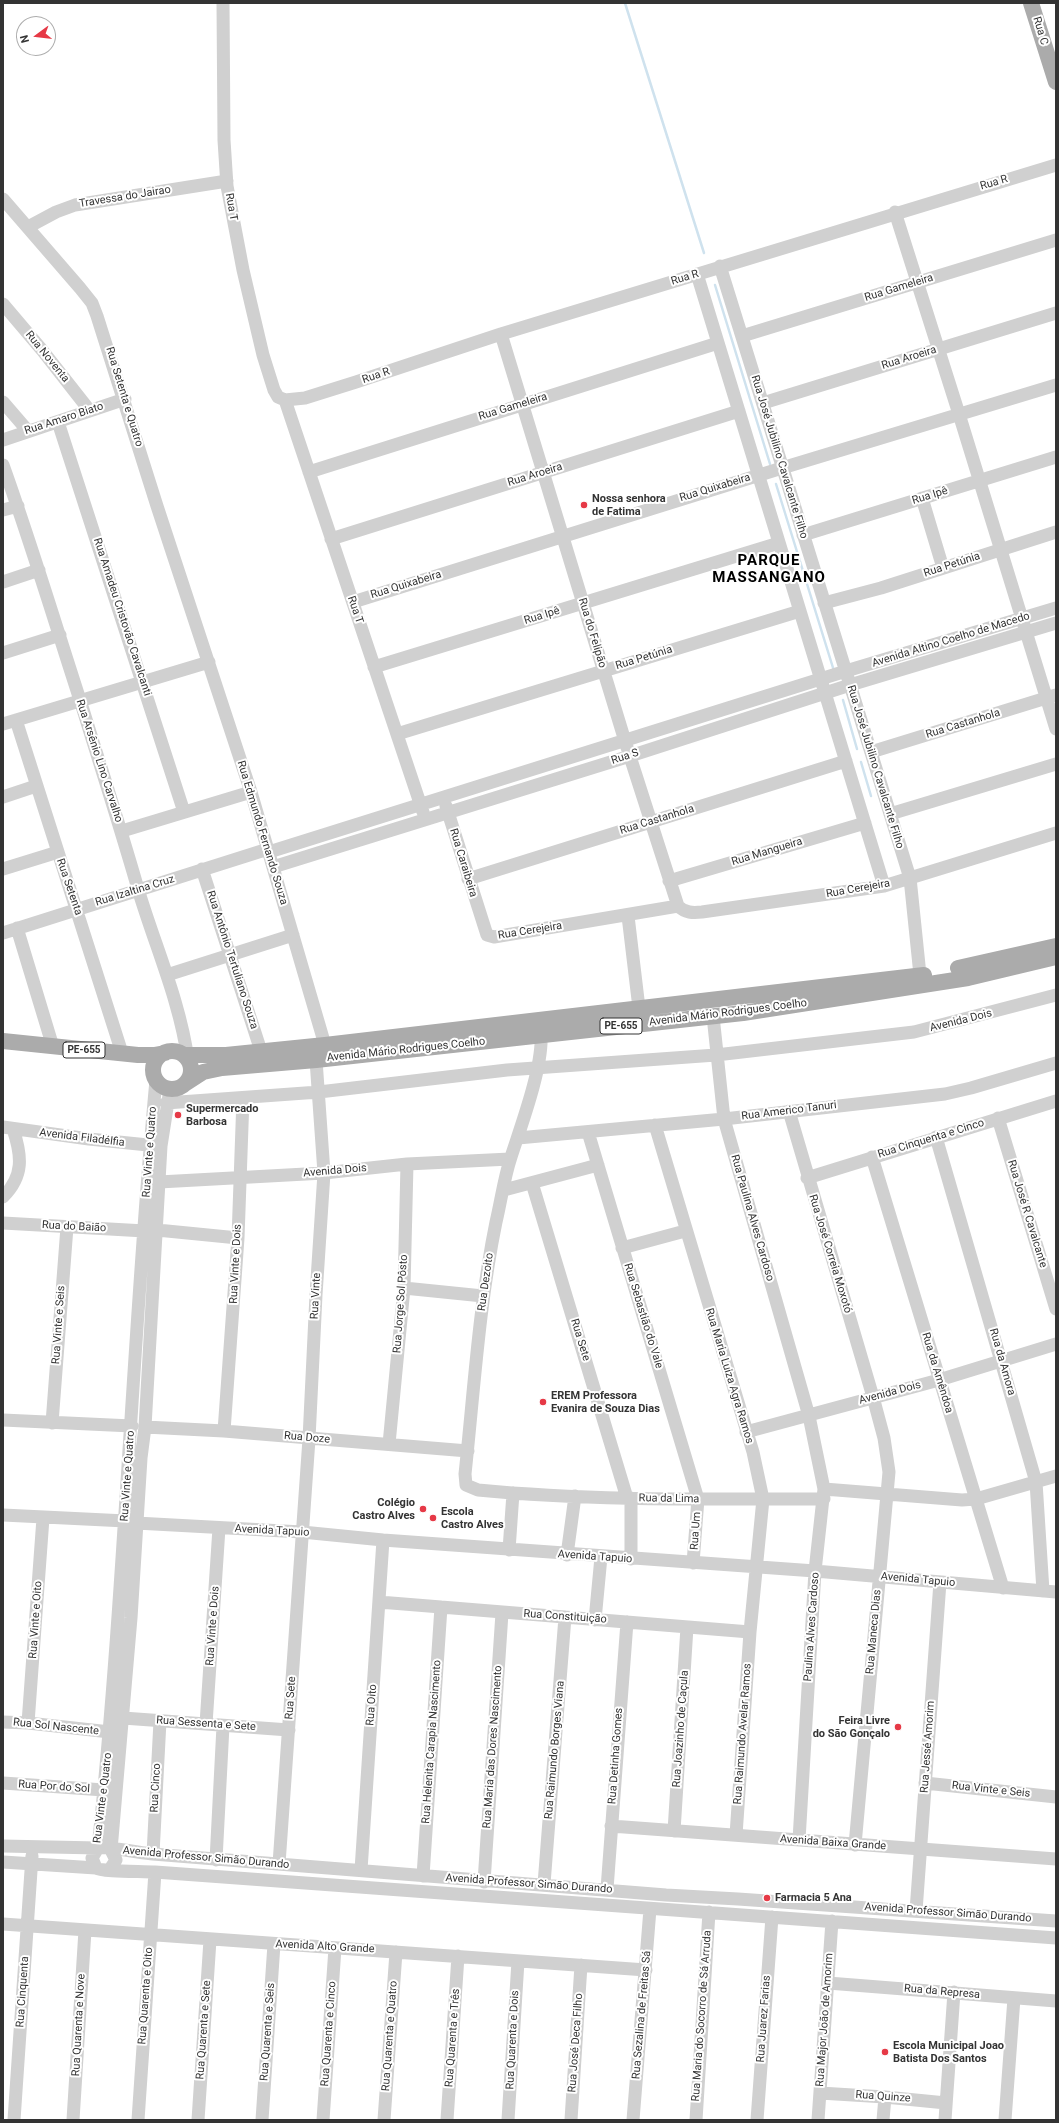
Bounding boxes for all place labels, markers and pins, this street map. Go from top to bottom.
place label: Nossa senhora de Fatima [592,492,666,518]
marker: Nossa senhora de Fatima [579,500,589,510]
place label: Supermercado Barbosa [186,1102,259,1128]
marker: Supermercado Barbosa [173,1110,183,1120]
place label: EREM Professora Evanira de Souza Dias [551,1389,660,1415]
marker: EREM Professora Evanira de Souza Dias [538,1397,548,1407]
place label: Colégio Castro Alves [352,1496,415,1522]
marker: Colégio Castro Alves [418,1504,428,1514]
place label: Escola Castro Alves [441,1505,504,1531]
marker: Escola Castro Alves [428,1513,438,1523]
place label: Feira Livre do São Gonçalo [813,1714,890,1740]
marker: Feira Livre do São Gonçalo [893,1722,903,1732]
place label: Farmacia 5 Ana [775,1891,852,1905]
marker: Farmacia 5 Ana [762,1893,772,1903]
place label: Escola Municipal Joao Batista Dos Santos [893,2039,1004,2065]
marker: Escola Municipal Joao Batista Dos Santos [880,2047,890,2057]

